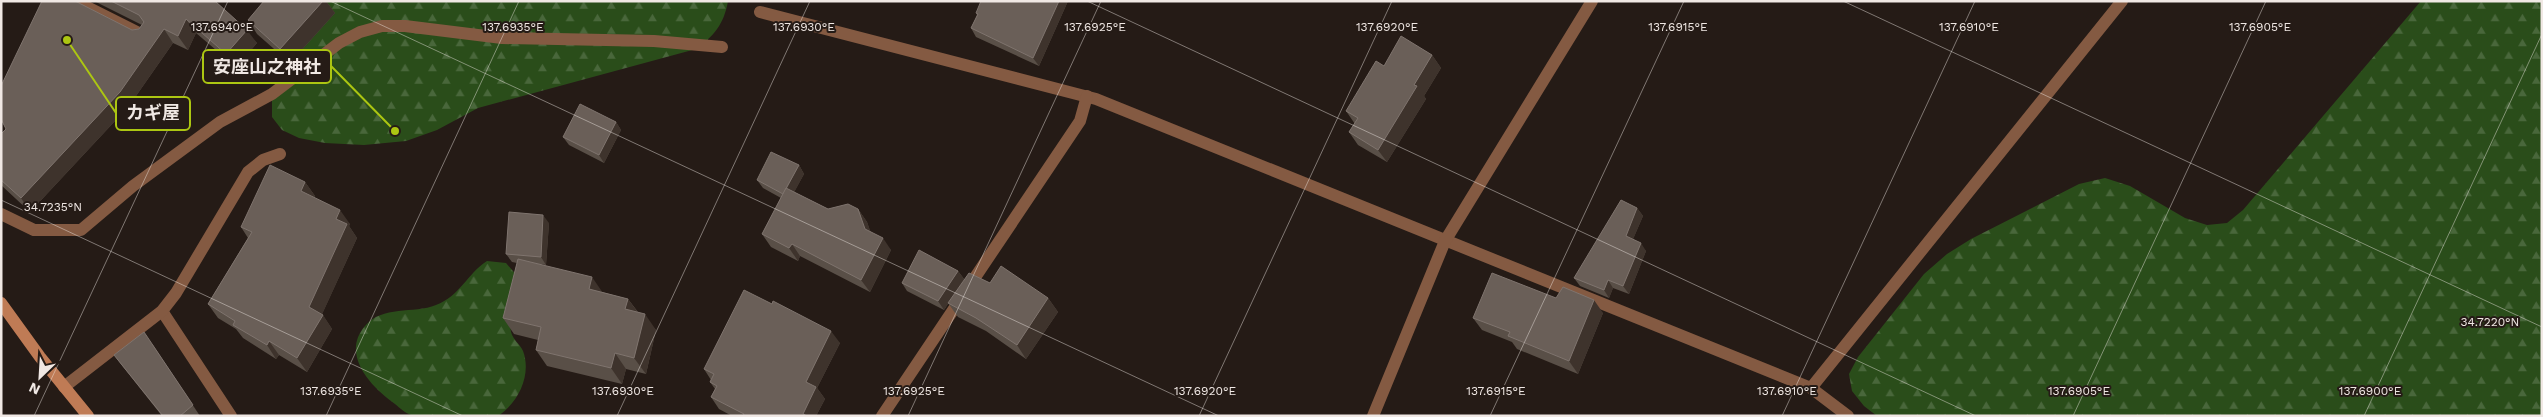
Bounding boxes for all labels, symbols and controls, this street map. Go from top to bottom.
text: 137.6940°E [191,20,254,34]
text: 137.6935°E [482,20,544,34]
text: 137.6930°E [773,20,835,34]
text: 137.6925°E [1064,20,1126,34]
text: 137.6920°E [1356,20,1418,34]
text: 137.6915°E [1648,20,1708,34]
text: 137.6910°E [1939,20,1999,34]
text: 137.6905°E [2229,20,2291,34]
callout: 安座山之神社 [203,50,331,83]
text: 安座山之神社 [213,56,321,77]
callout: カギ屋 [116,97,190,130]
text: カギ屋 [126,102,180,123]
text: 34.7235°N [24,200,82,214]
text: 34.7220°N [2461,315,2519,329]
north arrow [15,352,65,402]
text: N [26,379,43,398]
text: 137.6935°E [300,384,362,398]
text: 137.6930°E [592,384,654,398]
text: 137.6925°E [883,384,945,398]
text: 137.6920°E [1174,384,1236,398]
text: 137.6915°E [1466,384,1526,398]
text: 137.6910°E [1757,384,1817,398]
text: 137.6905°E [2048,384,2110,398]
text: 137.6900°E [2339,384,2402,398]

